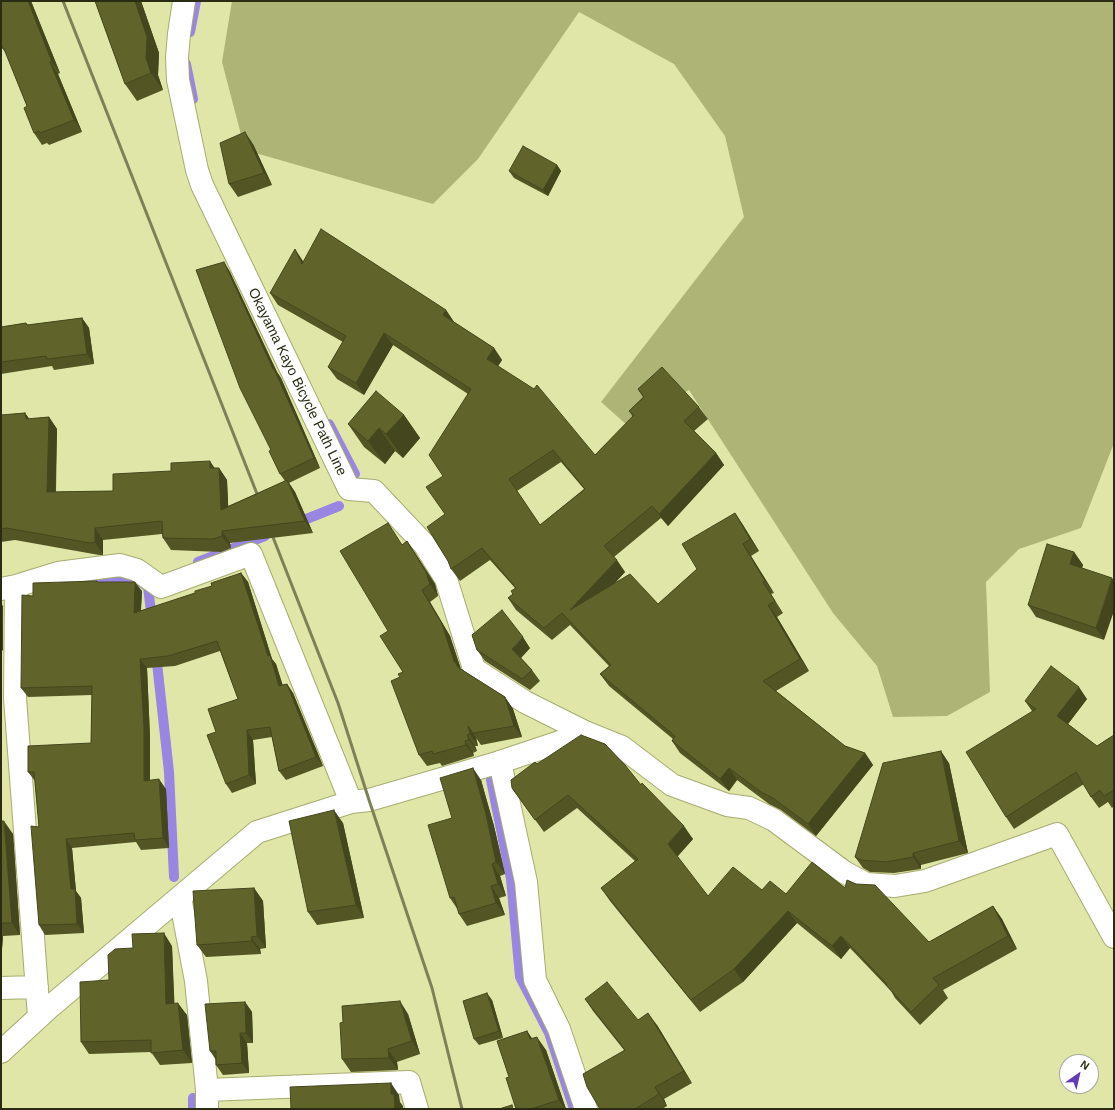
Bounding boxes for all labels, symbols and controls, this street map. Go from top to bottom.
street label: Okayama Kayo Bicycle Path Line [244,285,350,479]
north arrow [1059,1054,1099,1094]
text: N [1078,1058,1092,1072]

